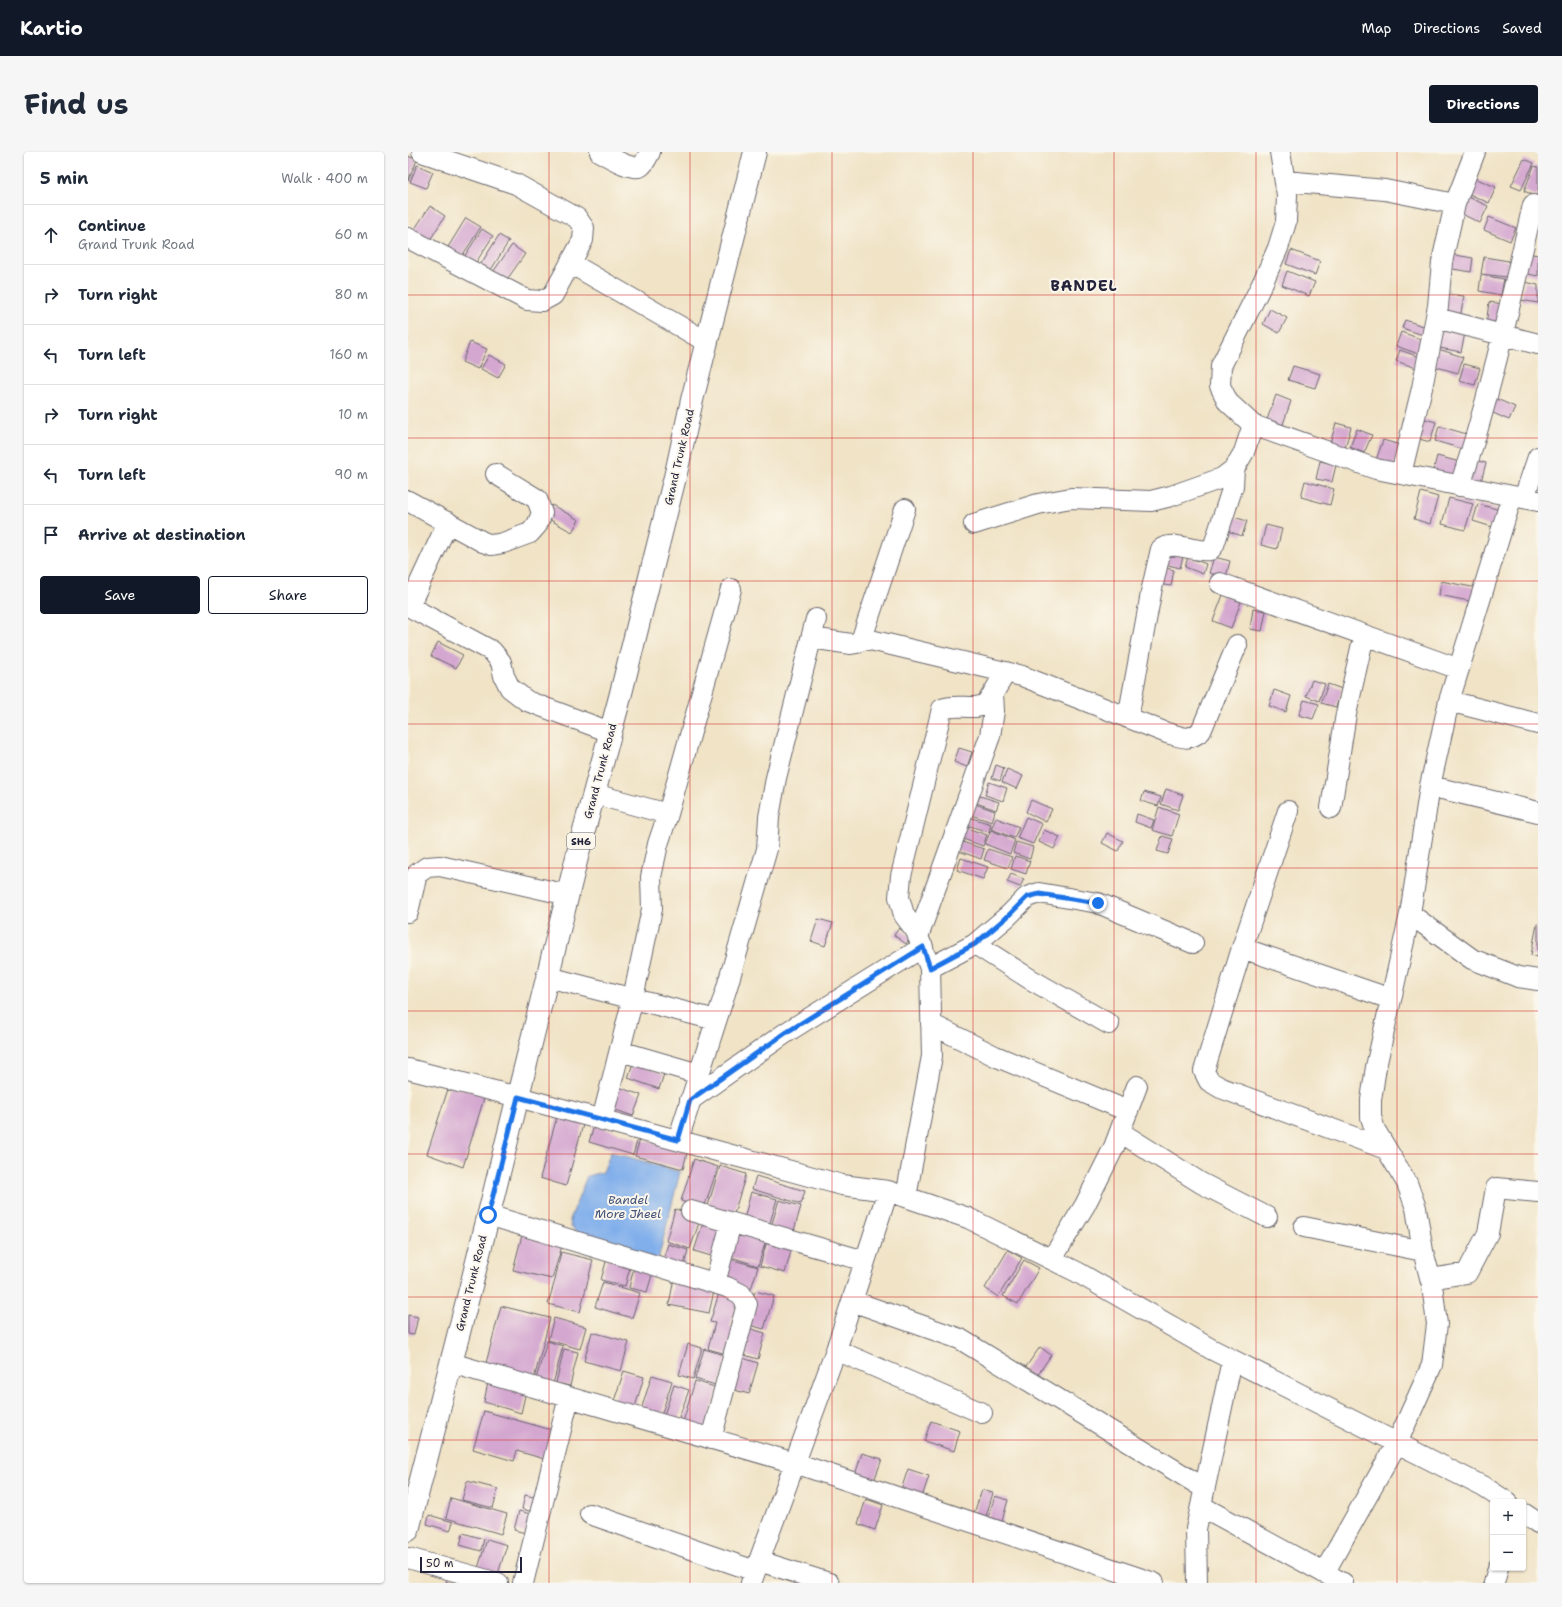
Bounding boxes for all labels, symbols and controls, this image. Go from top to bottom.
text: Kartio [20,16,83,41]
text: Map [1362,19,1392,37]
text: Directions [1414,19,1480,37]
text: Saved [1502,19,1542,37]
text: Find us [24,85,129,123]
button: Directions [1429,85,1538,123]
text: 5 min [40,167,88,189]
text: Walk · 400 m [281,170,368,187]
text: Continue [78,216,146,236]
icon: ahead [40,224,62,246]
text: 60 m [335,226,368,243]
text: Grand Trunk Road [78,236,194,253]
district label: BANDEL [1051,276,1118,296]
icon: right [40,284,62,306]
text: Turn right [78,285,158,305]
text: 80 m [334,286,368,303]
icon: left [40,344,62,366]
text: Turn left [78,345,146,365]
text: 160 m [330,346,368,363]
icon: right [40,404,62,426]
text: Turn right [78,405,158,425]
text: 10 m [338,406,368,423]
street label: Grand Trunk Road [661,407,698,507]
icon: left [40,464,62,486]
text: Turn left [78,465,146,485]
text: 90 m [334,466,368,483]
icon: arrive [40,524,62,546]
text: Arrive at destination [78,525,246,545]
button: Save [40,576,200,614]
button: Share [208,576,368,614]
street label: Grand Trunk Road [580,722,620,821]
road number: SH6 [567,833,595,849]
route end [1089,894,1107,912]
water label: Bandel More Jheel [595,1192,661,1222]
route start [479,1206,497,1224]
street label: Grand Trunk Road [452,1234,491,1333]
map controls [1490,1499,1526,1571]
button: + [1490,1499,1526,1535]
button: − [1490,1535,1526,1571]
scale bar [420,1555,522,1574]
text: 50 m [426,1556,454,1571]

